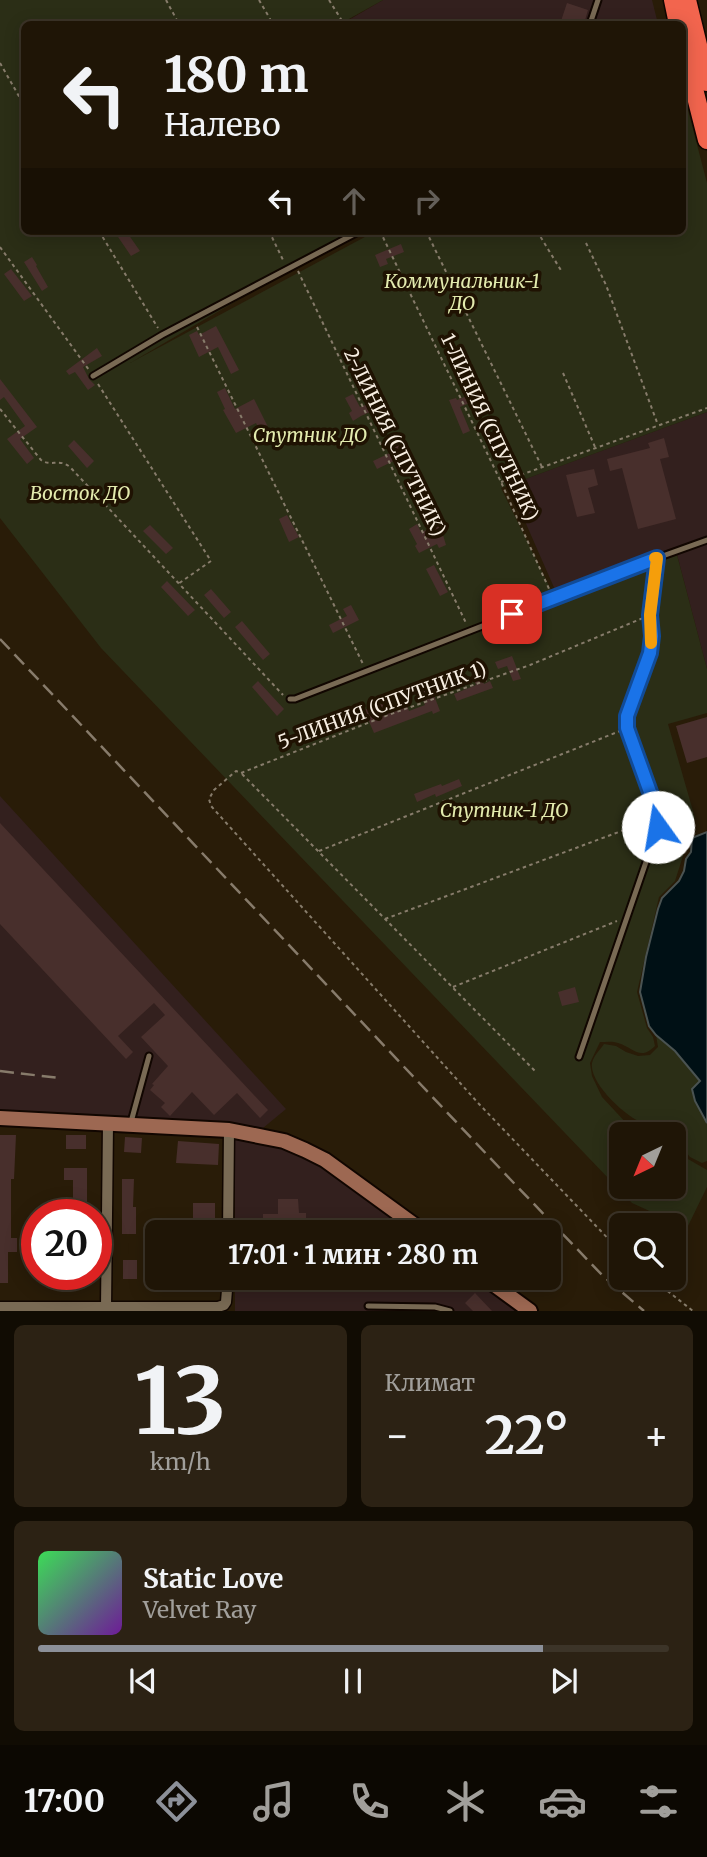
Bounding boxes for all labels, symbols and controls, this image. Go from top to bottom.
text: 180 m [164,44,309,105]
icon: left [49,49,140,140]
text: Налево [164,105,281,145]
icon: left [262,182,300,220]
icon: ahead [335,182,373,220]
icon: right [408,182,446,220]
park label: Коммунальник-1 ДО [384,269,540,315]
street label: 1-ЛИНИЯ (СПУТНИК) [436,330,544,524]
street label: 2-ЛИНИЯ (СПУТНИК) [339,344,451,540]
park label: Спутник ДО [253,423,367,447]
park label: Восток ДО [30,481,130,505]
pin [482,584,542,644]
icon: arrive [493,595,531,633]
street label: 5-ЛИНИЯ (СПУТНИК 1) [275,656,489,754]
position arrow [621,790,695,864]
park label: Спутник-1 ДО [440,798,568,822]
north arrow [609,1122,686,1199]
map controls [609,1122,686,1290]
speed limit sign: 20 [21,1199,112,1290]
button: search [609,1213,686,1290]
text: 17:01 · 1 мин · 280 m [228,1238,478,1271]
text: 13 [134,1344,226,1459]
text: Климат [385,1368,475,1397]
text: 22° [485,1403,569,1468]
text: − [385,1412,410,1459]
text: + [644,1412,669,1459]
text: km/h [150,1447,211,1476]
text: Static Love [143,1562,283,1595]
text: Velvet Ray [143,1595,256,1624]
icon: previous [124,1662,162,1700]
icon: pause [334,1662,372,1700]
icon: next [545,1662,583,1700]
icon: directions [152,1777,201,1826]
icon: music [249,1777,298,1826]
icon: phone [345,1777,394,1826]
icon: climate [441,1777,490,1826]
icon: car [538,1777,587,1826]
icon: filters [634,1777,683,1826]
text: 17:00 [24,1781,105,1821]

